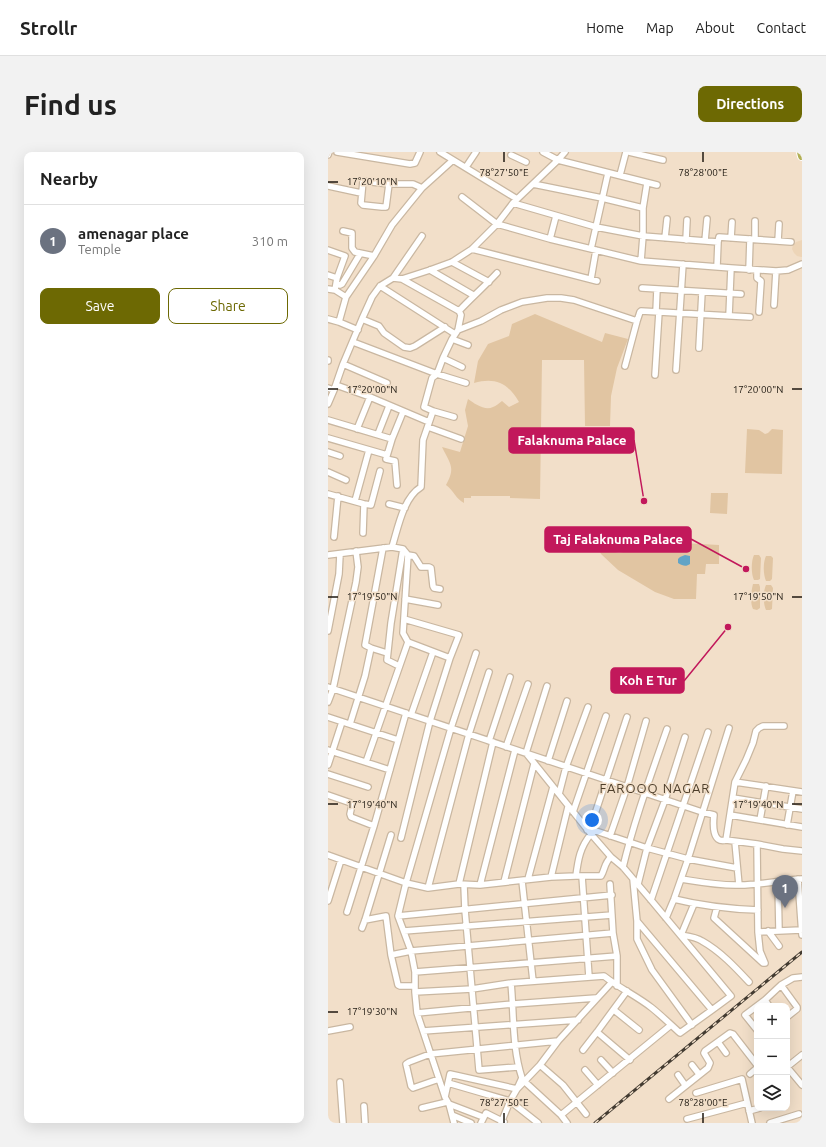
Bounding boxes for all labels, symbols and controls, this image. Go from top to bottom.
text: Strollr [20,17,77,39]
text: Home [586,20,624,36]
text: Map [646,20,674,36]
text: About [696,20,735,36]
text: Contact [757,20,806,36]
button: Directions [698,86,802,122]
text: Find us [24,89,117,120]
text: 78°27'50"E [479,167,529,178]
text: 78°28'00"E [678,167,728,178]
text: Nearby [40,169,98,188]
text: 17°20'10"N [347,176,397,187]
text: amenagar place [78,225,189,242]
text: 1 [49,234,57,248]
text: 310 m [252,234,288,248]
text: Temple [78,242,121,256]
button: Save [40,288,160,324]
button: Share [168,288,288,324]
text: 17°20'00"N [347,384,397,395]
text: 17°20'00"N [733,384,783,395]
callout: Falaknuma Palace [509,428,634,453]
text: Falaknuma Palace [518,433,626,447]
callout: Taj Falaknuma Palace [545,527,691,552]
text: Taj Falaknuma Palace [553,532,683,546]
text: 17°19'50"N [347,591,397,602]
text: 17°19'50"N [733,591,783,602]
callout: Koh E Tur [611,668,684,693]
text: Koh E Tur [619,673,677,687]
district label: FAROOQ NAGAR [600,781,710,796]
text: 17°19'40"N [347,799,397,810]
text: 17°19'40"N [733,799,783,810]
your location [582,810,602,830]
pin: 1 [772,875,798,908]
map controls [754,1003,790,1111]
button: + [754,1003,790,1039]
text: 17°19'30"N [347,1006,397,1017]
button: − [754,1039,790,1075]
button: layers [754,1075,790,1111]
text: 78°27'50"E [479,1097,529,1108]
text: 78°28'00"E [678,1097,728,1108]

